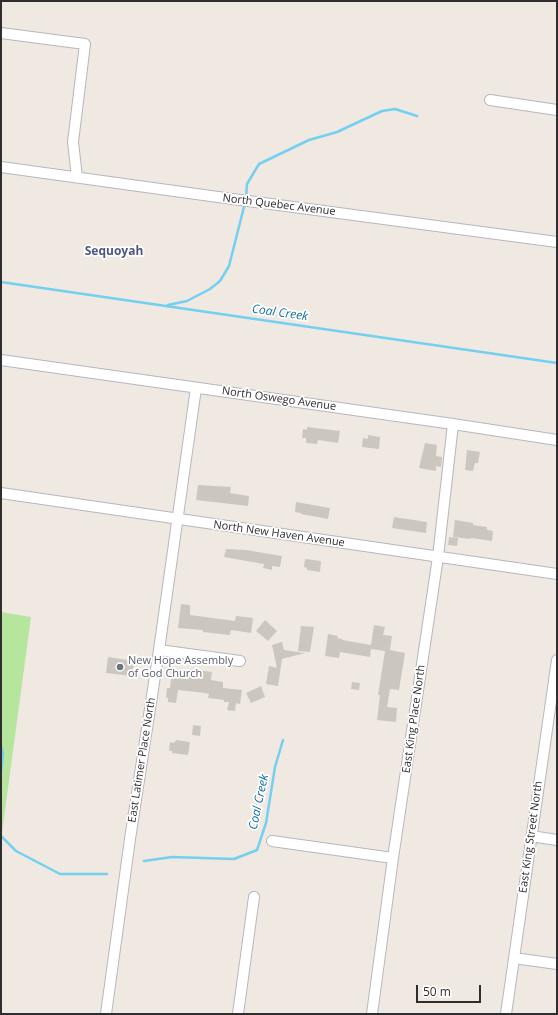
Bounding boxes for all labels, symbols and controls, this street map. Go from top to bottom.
street label: North Quebec Avenue [222,192,336,218]
district label: Sequoyah [85,245,143,259]
water label: Coal Creek [251,302,309,324]
street label: North Oswego Avenue [221,384,337,414]
street label: North New Haven Avenue [212,518,346,550]
place label: New Hope Assembly of God Church [128,654,233,680]
marker: New Hope Assembly of God Church [115,662,125,672]
street label: East King Place North [400,664,428,774]
street label: East Latimer Place North [126,697,158,823]
water label: Coal Creek [246,773,272,831]
street label: East King Street North [517,780,545,894]
scale bar [418,977,483,1003]
text: 50 m [423,983,451,1000]

